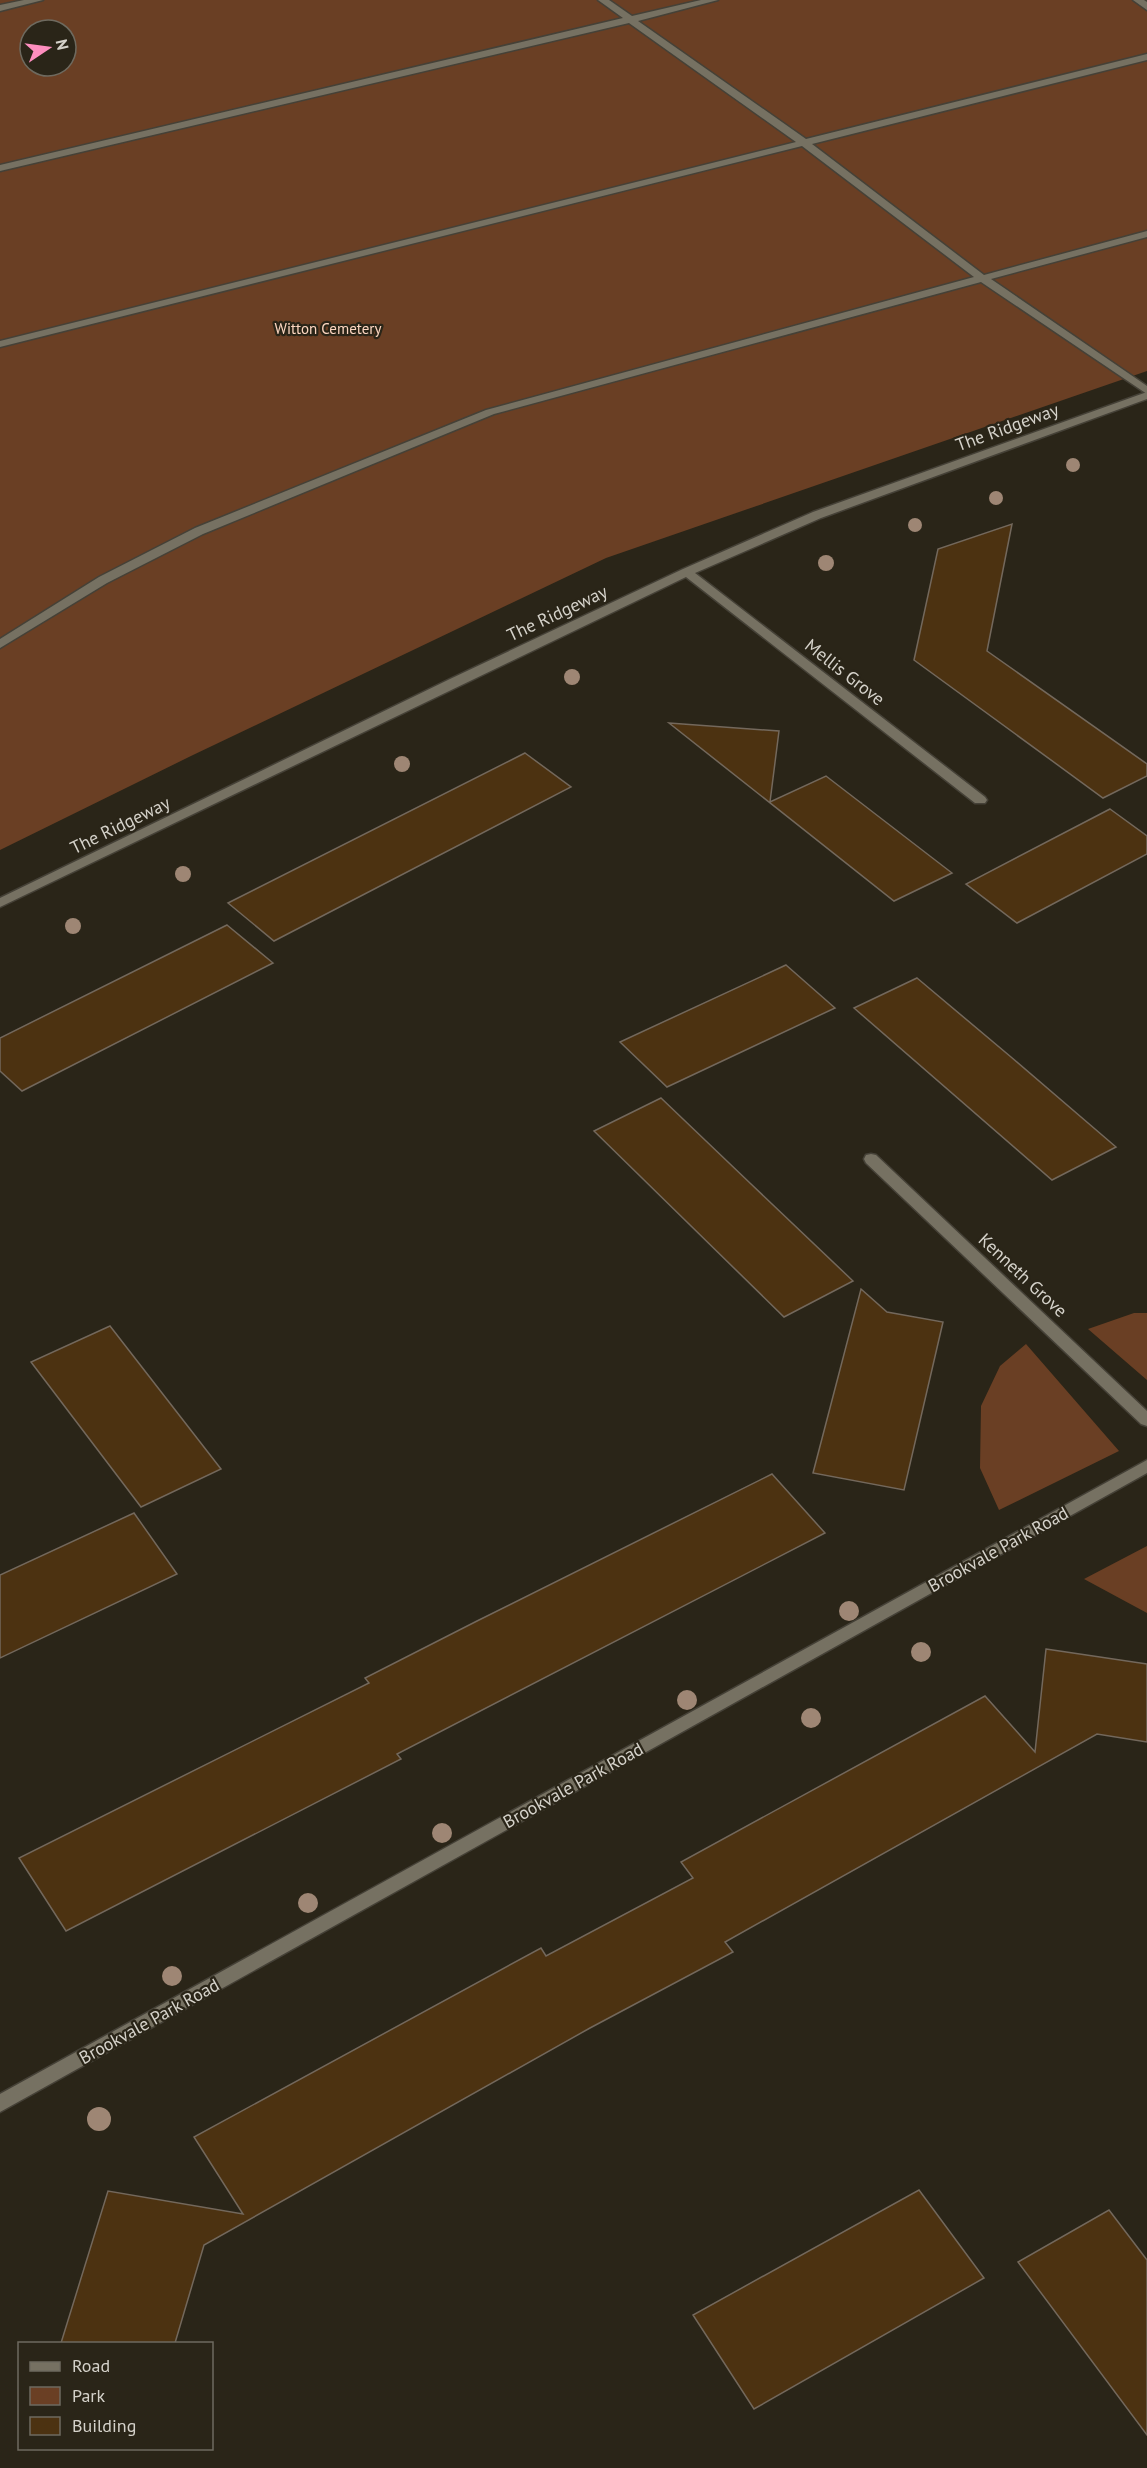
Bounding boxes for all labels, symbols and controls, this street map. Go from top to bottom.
north arrow [18,18,78,78]
text: N [52,37,74,52]
park label: Witton Cemetery [275,319,381,338]
street label: The Ridgeway [952,397,1062,456]
street label: The Ridgeway [503,579,611,646]
street label: Mellis Grove [800,634,890,710]
street label: The Ridgeway [66,791,174,859]
street label: Kenneth Grove [974,1228,1072,1322]
street label: Brookvale Park Road [924,1501,1072,1597]
street label: Brookvale Park Road [499,1737,647,1833]
street label: Brookvale Park Road [75,1973,223,2069]
legend [18,2342,213,2450]
text: Road [72,2354,110,2377]
text: Park [72,2384,105,2407]
text: Building [72,2414,136,2437]

